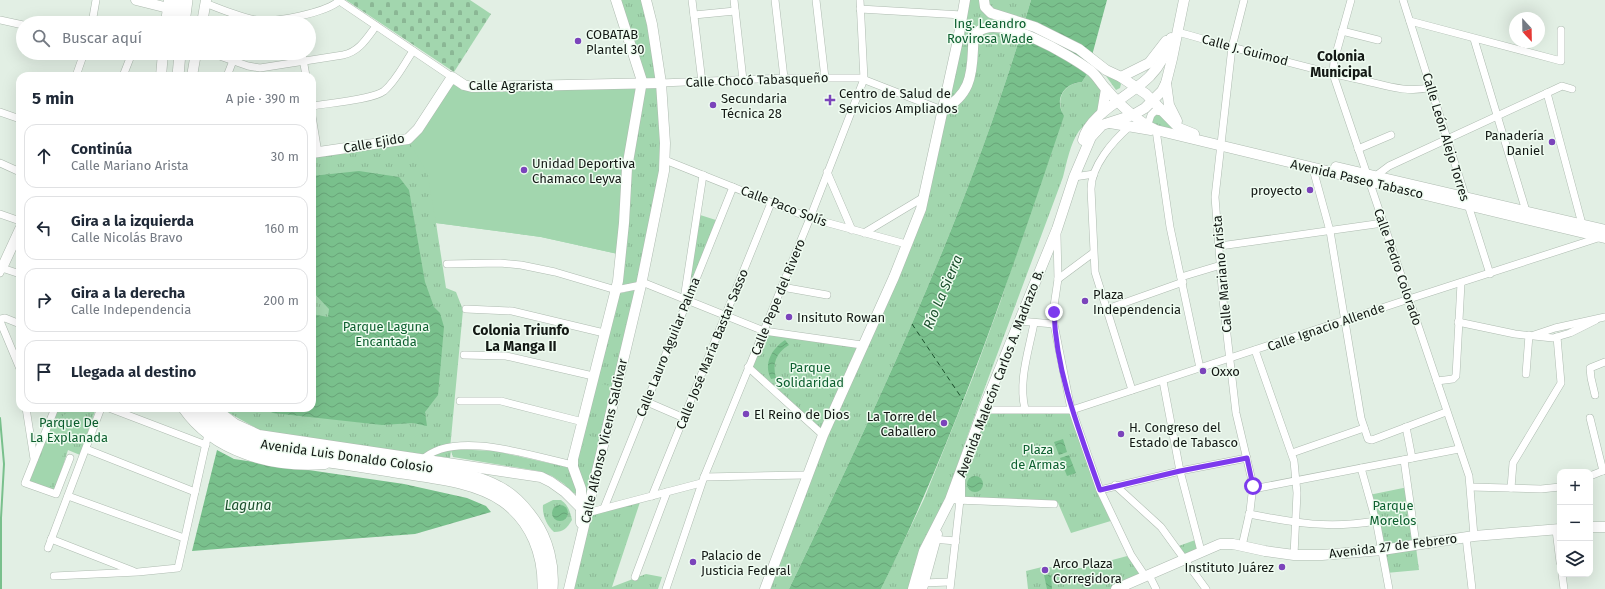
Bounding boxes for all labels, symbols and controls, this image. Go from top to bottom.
north arrow [1509,12,1545,48]
search box [16,16,316,60]
park label: Ing. Leandro Rovirosa Wade [947,16,1033,46]
icon: search [30,27,52,49]
place label: COBATAB Plantel 30 [586,27,644,57]
text: Buscar aquí [62,29,142,47]
street label: Calle J. Guimod [1200,31,1290,69]
marker: COBATAB Plantel 30 [573,36,583,46]
district label: Colonia Municipal [1310,48,1373,81]
street label: Calle Chocó Tabasqueño [685,70,829,90]
street label: Calle León Alejo Torres [1419,71,1473,203]
street label: Calle Agrarista [469,78,553,93]
place label: Centro de Salud de Servicios Ampliados [839,86,958,116]
text: 5 min [32,88,74,109]
text: A pie · 390 m [226,91,300,106]
place label: Secundaria Técnica 28 [721,91,787,121]
marker: Centro de Salud de Servicios Ampliados [824,94,836,106]
marker: Secundaria Técnica 28 [708,100,718,110]
place label: Panadería Daniel [1485,128,1544,158]
street label: Calle Ejido [342,130,406,156]
marker: Panadería Daniel [1547,137,1557,147]
text: Continúa [71,140,132,158]
icon: ahead [33,145,55,167]
text: 30 m [271,149,299,164]
place label: Unidad Deportiva Chamaco Leyva [532,156,635,186]
street label: Avenida Paseo Tabasco [1289,156,1425,202]
text: Calle Mariano Arista [71,158,189,173]
marker: Unidad Deportiva Chamaco Leyva [519,165,529,175]
street label: Calle Paco Solís [739,183,829,229]
place label: proyecto [1250,183,1302,198]
marker: proyecto [1305,185,1315,195]
street label: Calle Pedro Colorado [1371,206,1425,328]
text: Gira a la izquierda [71,212,194,230]
street label: Calle Mariano Arista [1209,215,1235,333]
icon: left [33,217,55,239]
text: 160 m [265,221,299,236]
text: Calle Nicolás Bravo [71,230,183,245]
street label: Calle Pepe del Rivero [748,237,808,357]
water label: Río La Sierra [920,252,966,332]
street label: Calle José María Bastar Sasso [673,267,751,431]
street label: Avenida Malecón Carlos A. Madrazo B. [953,267,1047,479]
street label: Calle Lauro Aguilar Palma [633,275,703,419]
text: Gira a la derecha [71,284,185,302]
place label: Plaza Independencia [1093,287,1181,317]
icon: right [33,289,55,311]
text: 200 m [263,293,299,308]
marker: Plaza Independencia [1080,296,1090,306]
street label: Calle Ignacio Allende [1265,300,1387,354]
text: Calle Independencia [71,302,191,317]
route end [1045,303,1063,321]
place label: Insituto Rowan [797,310,885,325]
marker: Insituto Rowan [784,312,794,322]
park label: Parque Laguna Encantada [343,319,429,349]
district label: Colonia Triunfo La Manga II [472,322,570,355]
street label: Calle Alfonso Vicens Saldivar [578,357,630,525]
park label: Parque Solidaridad [776,360,844,390]
icon: arrive [33,361,55,383]
text: Llegada al destino [71,363,196,381]
place label: Oxxo [1211,364,1240,379]
marker: Oxxo [1198,366,1208,376]
place label: El Reino de Dios [754,407,849,422]
marker: El Reino de Dios [741,409,751,419]
place label: La Torre del Caballero [867,409,936,439]
park label: Parque De La Explanada [30,415,108,445]
marker: La Torre del Caballero [939,418,949,428]
place label: H. Congreso del Estado de Tabasco [1129,420,1238,450]
marker: H. Congreso del Estado de Tabasco [1116,429,1126,439]
street label: Avenida Luis Donaldo Colosio [260,436,434,476]
park label: Plaza de Armas [1011,442,1065,472]
map controls [1557,469,1593,577]
button: + [1557,469,1593,505]
route start [1244,477,1262,495]
water label: Laguna [225,497,271,514]
park label: Parque Morelos [1370,498,1416,528]
button: − [1557,505,1593,541]
street label: Avenida 27 de Febrero [1328,531,1458,561]
button: layers [1557,541,1593,577]
place label: Palacio de Justicia Federal [701,548,791,578]
place label: Arco Plaza Corregidora [1053,556,1122,586]
marker: Palacio de Justicia Federal [688,557,698,567]
place label: Instituto Juárez [1184,560,1274,575]
marker: Instituto Juárez [1277,562,1287,572]
marker: Arco Plaza Corregidora [1040,565,1050,575]

